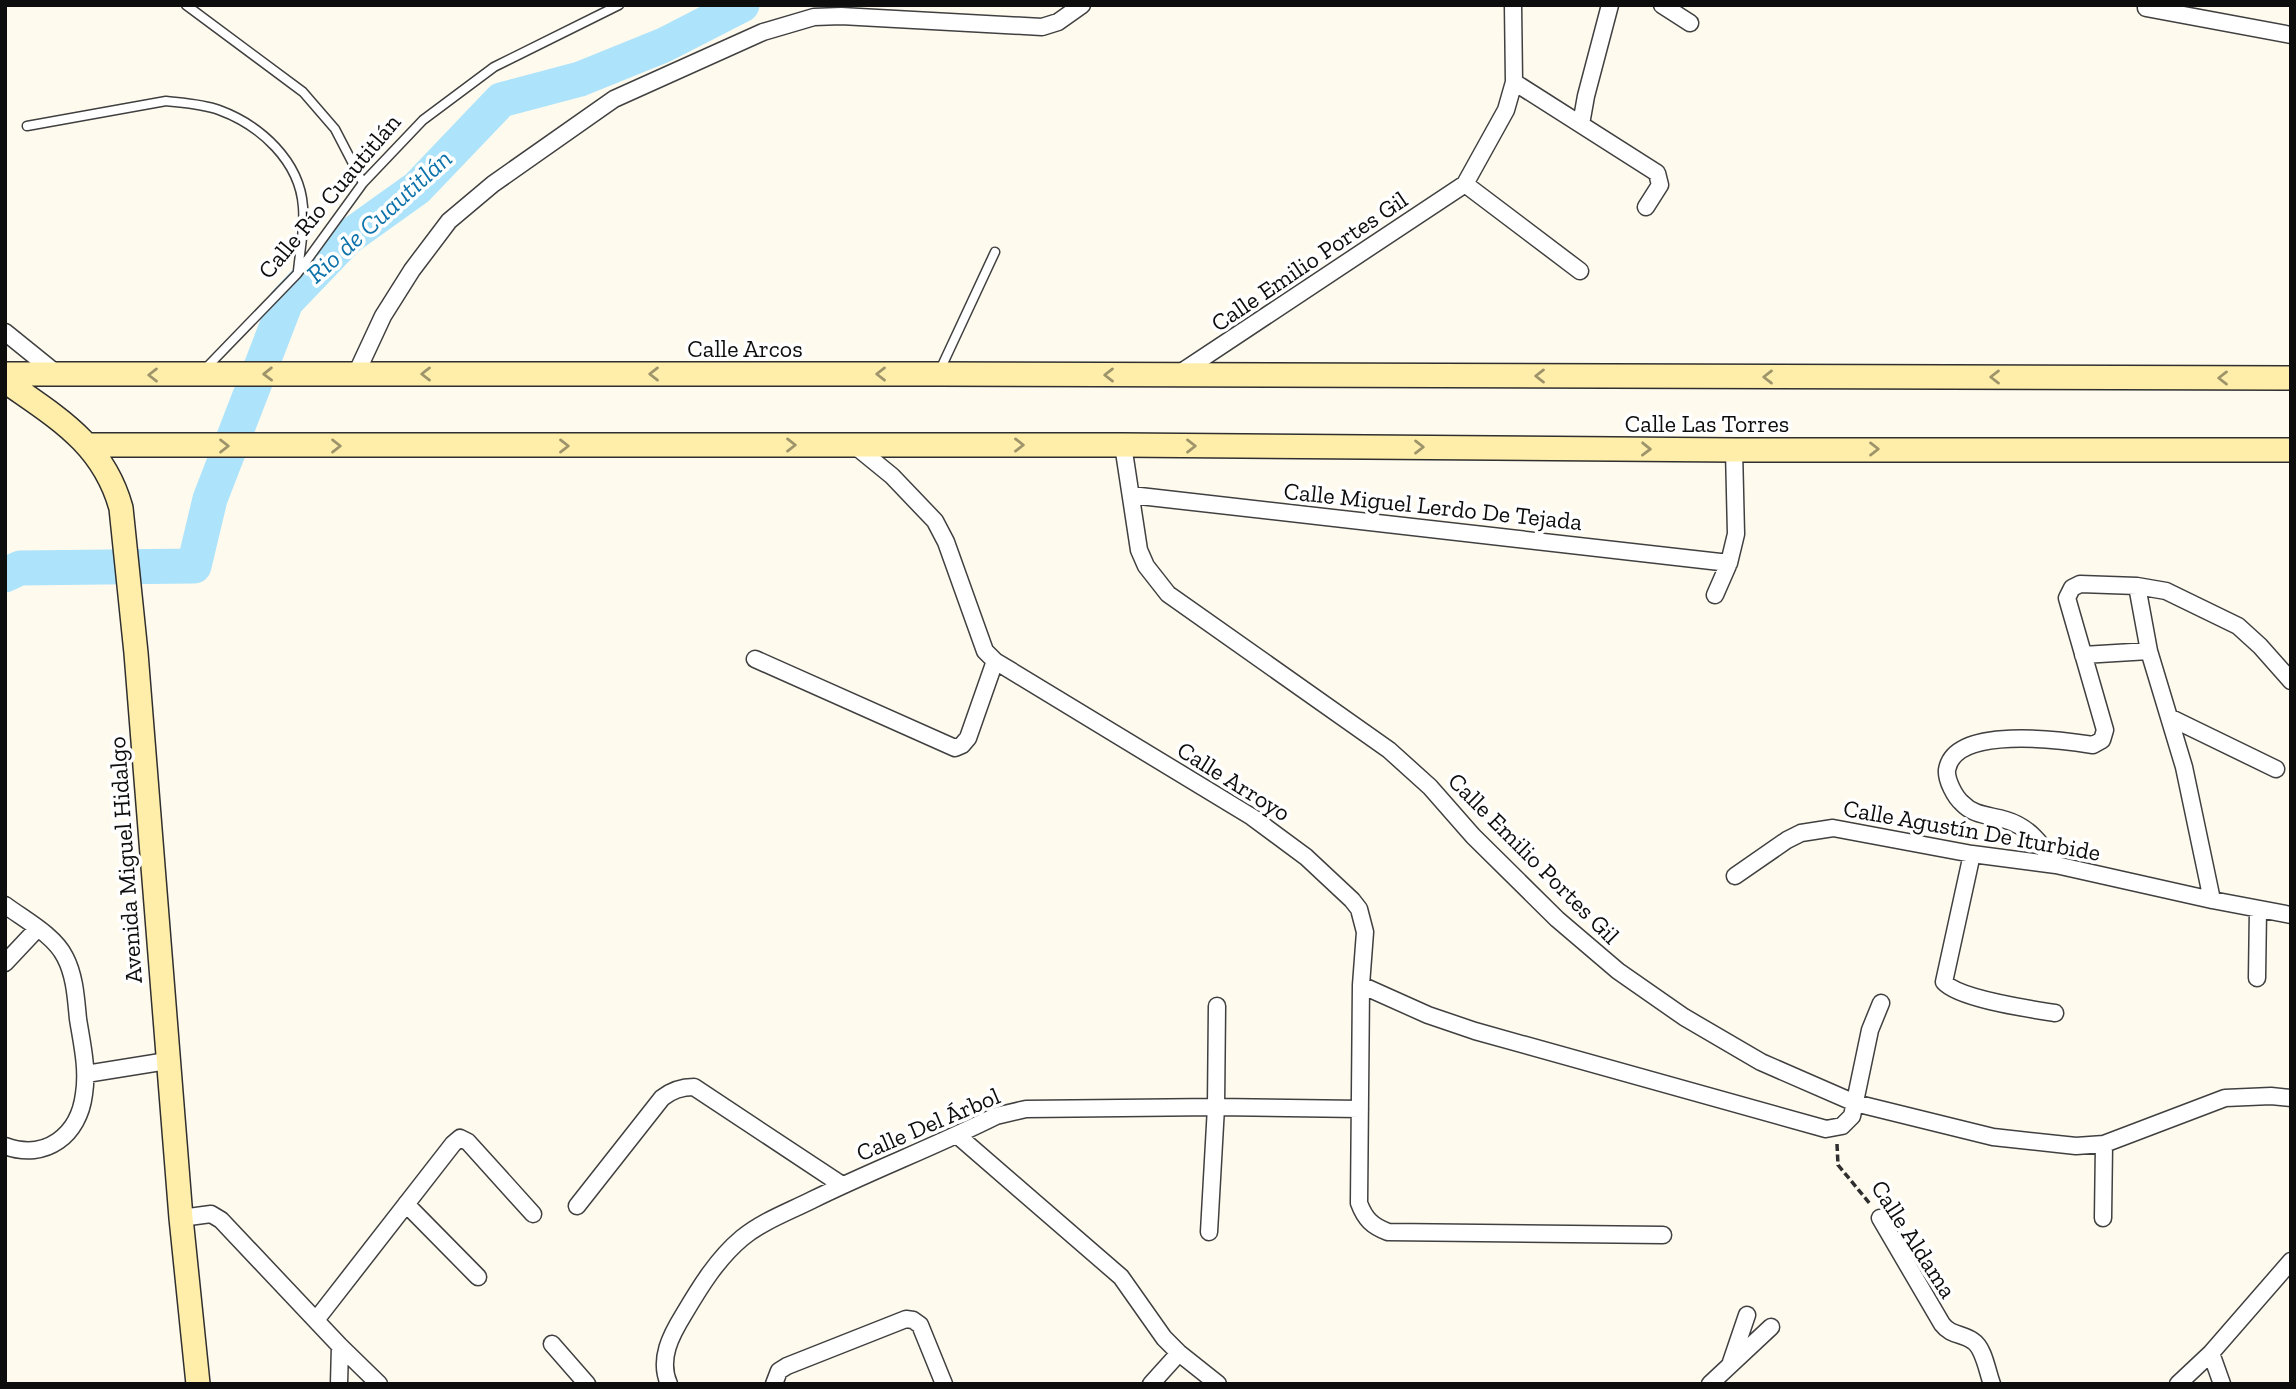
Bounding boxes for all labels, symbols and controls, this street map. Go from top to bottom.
street label: Calle Río Cuautitlán [252,108,407,284]
water label: Rio de Cuautitlán [300,142,458,290]
street label: Calle Emilio Portes Gil [1205,185,1413,337]
street label: Calle Arcos [687,334,803,363]
one-way arrow [420,366,431,382]
one-way arrow [648,366,658,382]
one-way arrow [875,366,886,382]
one-way arrow [147,367,158,383]
one-way arrow [262,367,273,382]
one-way arrow [1103,367,1113,383]
one-way arrow [1534,368,1545,384]
one-way arrow [1762,369,1772,385]
one-way arrow [1989,369,2000,385]
one-way arrow [2217,370,2227,386]
street label: Calle Las Torres [1625,409,1789,438]
one-way arrow [786,437,797,453]
one-way arrow [1014,437,1024,453]
one-way arrow [219,438,230,454]
one-way arrow [559,438,569,454]
one-way arrow [1187,438,1197,454]
one-way arrow [331,439,342,454]
one-way arrow [1414,439,1425,455]
one-way arrow [1641,441,1652,456]
one-way arrow [1869,441,1880,457]
street label: Calle Miguel Lerdo De Tejada [1282,476,1584,536]
street label: Calle Arroyo [1172,735,1296,827]
street label: Avenida Miguel Hidalgo [102,736,148,984]
street label: Calle Emilio Portes Gil [1442,766,1626,950]
street label: Calle Agustín De Iturbide [1841,793,2103,867]
street label: Calle Del Árbol [852,1081,1004,1167]
street label: Calle Aldama [1865,1175,1963,1304]

